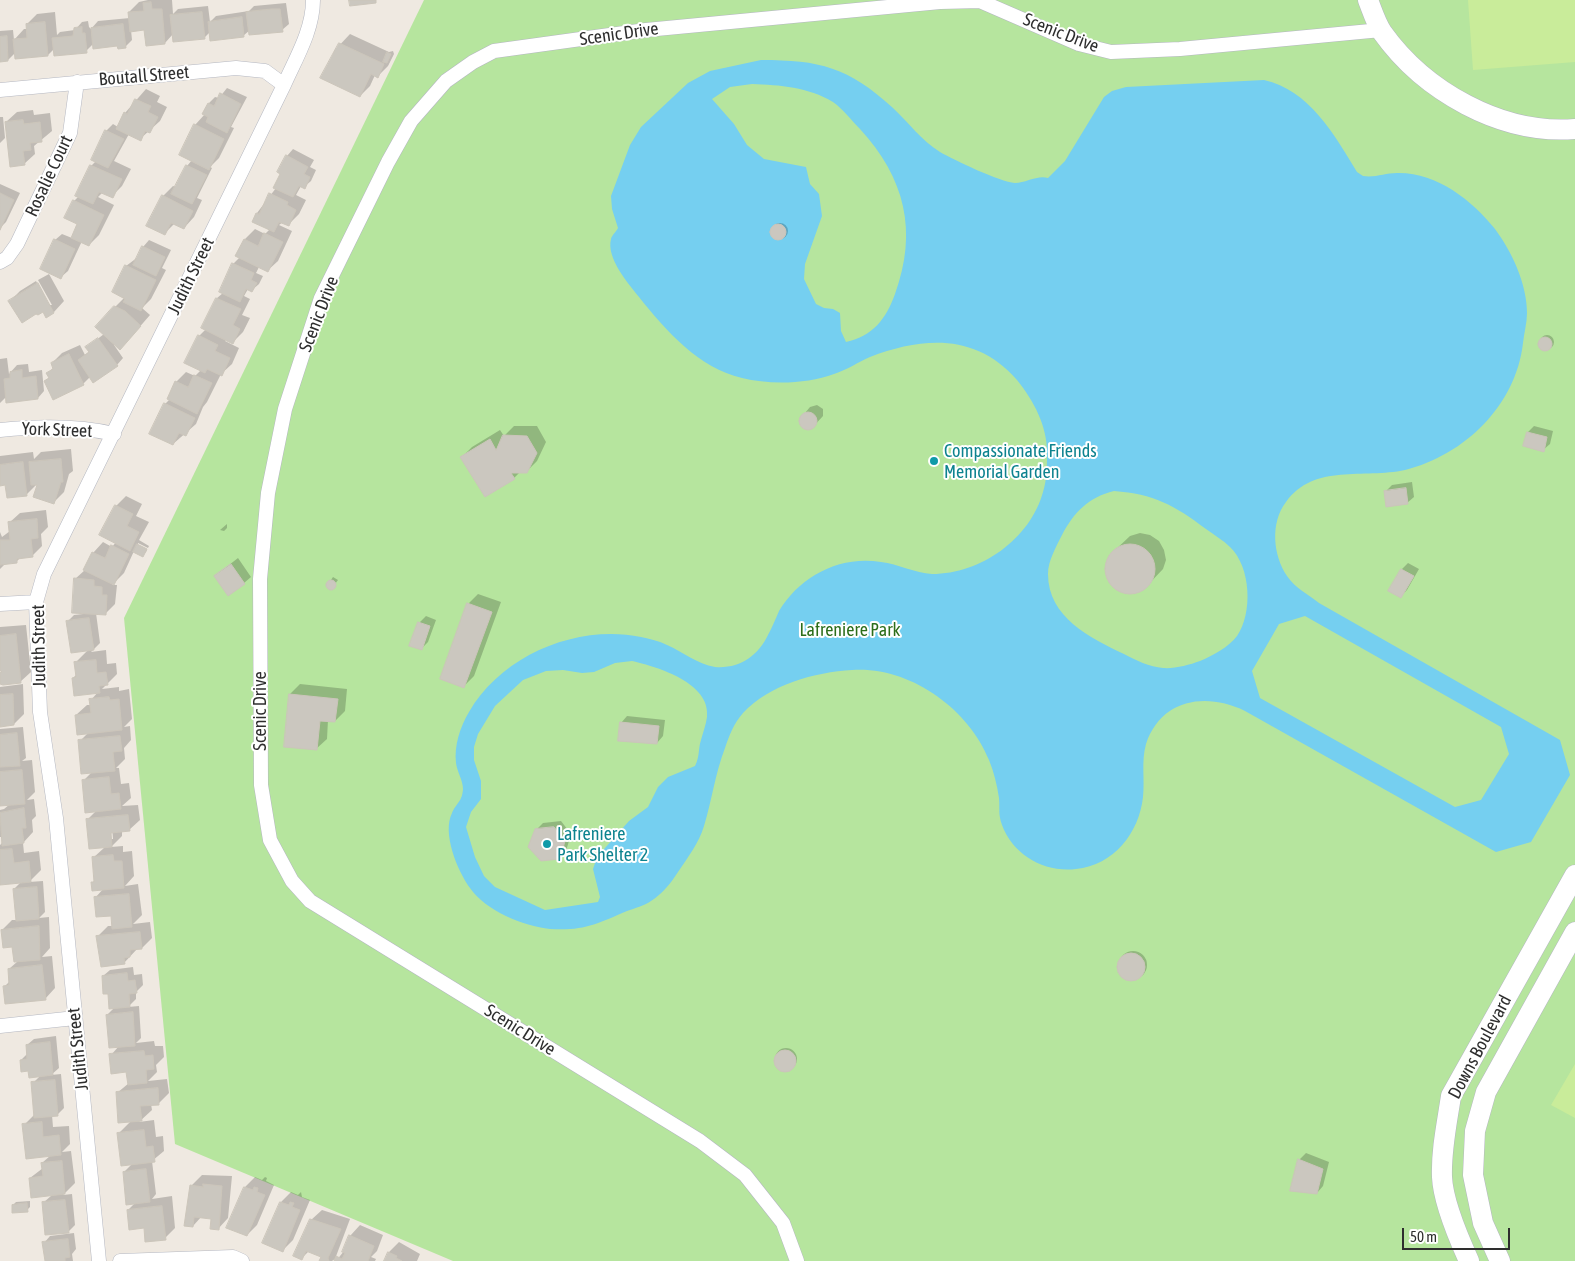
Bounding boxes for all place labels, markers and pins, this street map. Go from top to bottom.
place label: Compassionate Friends Memorial Garden [944,440,1097,482]
marker: Compassionate Friends Memorial Garden [928,455,940,467]
place label: Lafreniere Park Shelter 2 [557,823,648,866]
marker: Lafreniere Park Shelter 2 [541,838,553,850]

